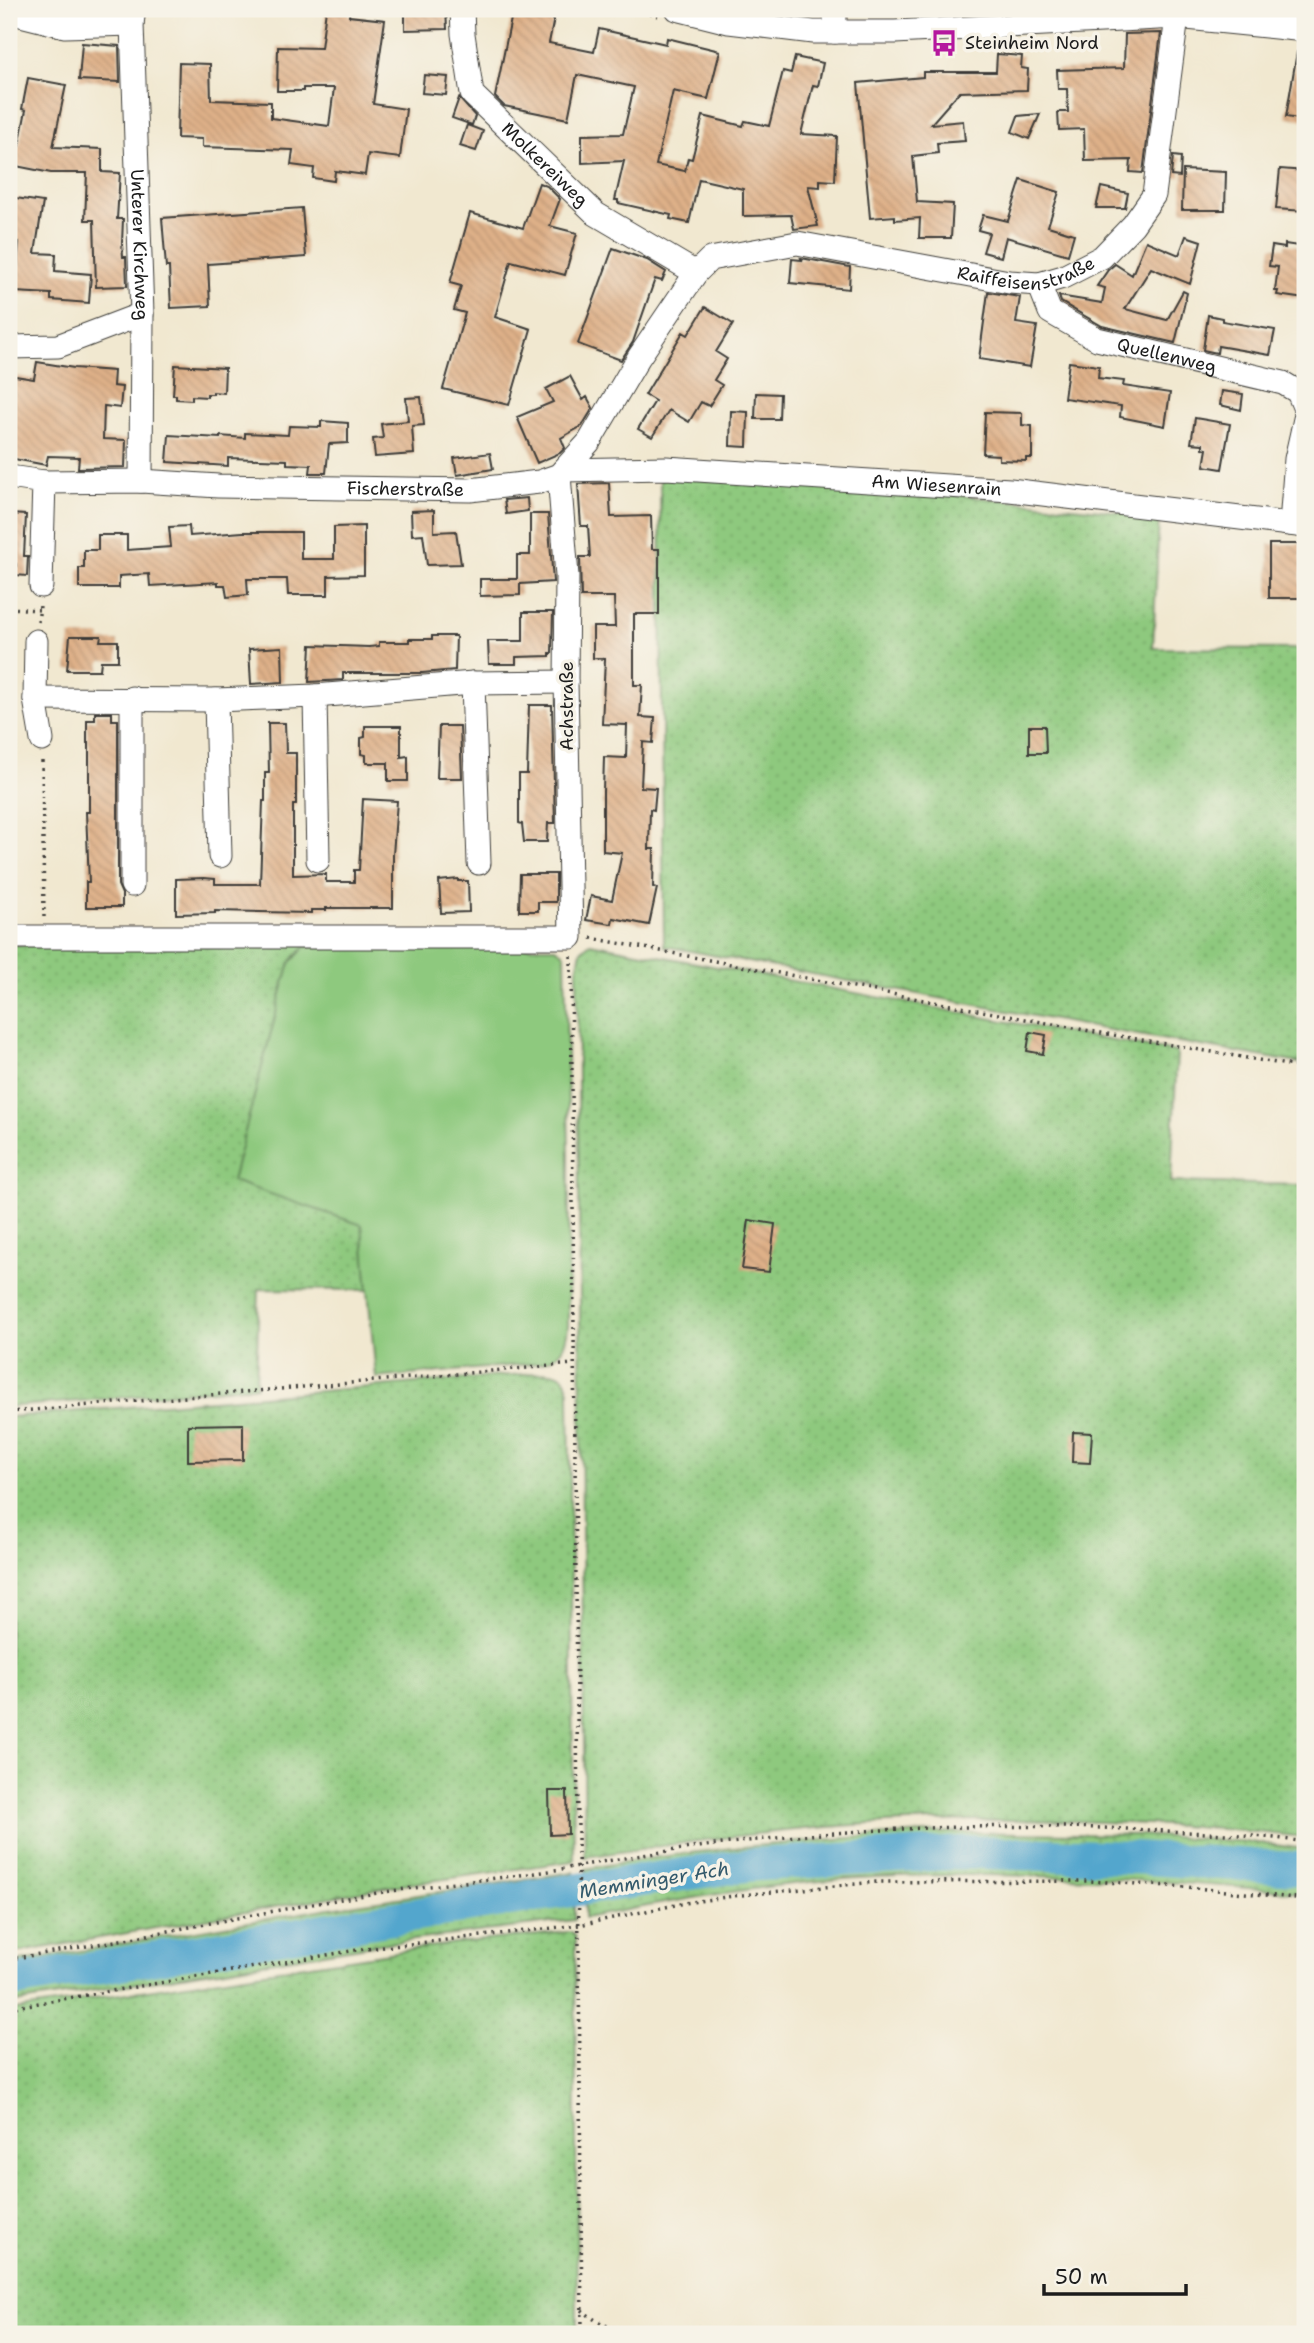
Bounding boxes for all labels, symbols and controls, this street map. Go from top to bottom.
bus stop icon: Steinheim Nord [929,28,959,58]
place label: Steinheim Nord [965,31,1099,55]
street label: Molkereiweg [496,117,593,212]
street label: Unterer Kirchweg [125,169,154,321]
street label: Raiffeisenstraße [955,251,1099,296]
street label: Quellenweg [1115,332,1219,379]
street label: Am Wiesenrain [871,469,1002,501]
street label: Fischerstraße [347,476,464,502]
street label: Achstraße [555,661,579,751]
water label: Memminger Ach [577,1856,731,1904]
scale bar [1044,2252,1186,2296]
text: 50 m [1055,2263,1108,2291]

